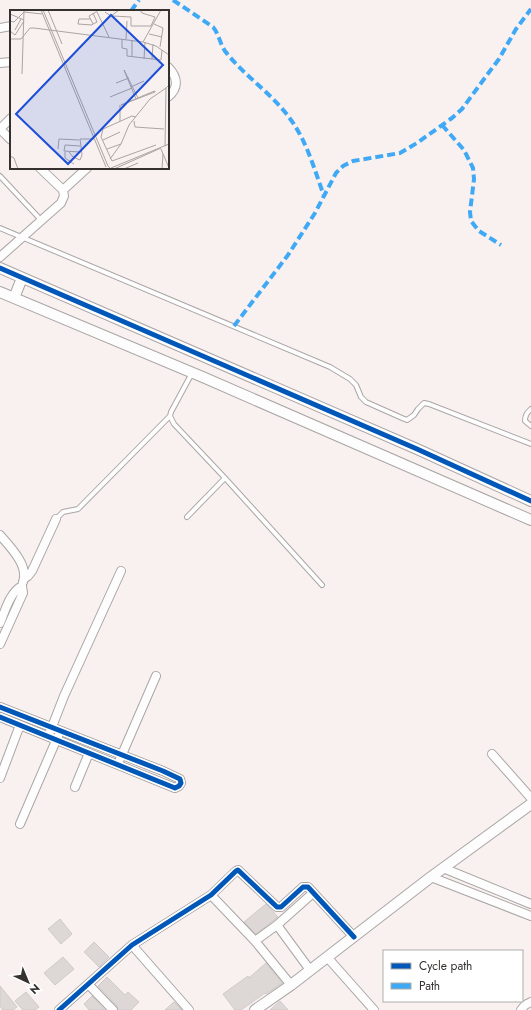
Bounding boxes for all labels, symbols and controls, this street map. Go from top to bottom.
inset map [10,10,169,169]
legend [383,950,523,1002]
text: Cycle path [419,957,472,975]
north arrow [8,962,48,1002]
text: Path [419,977,440,995]
text: N [26,980,44,998]

